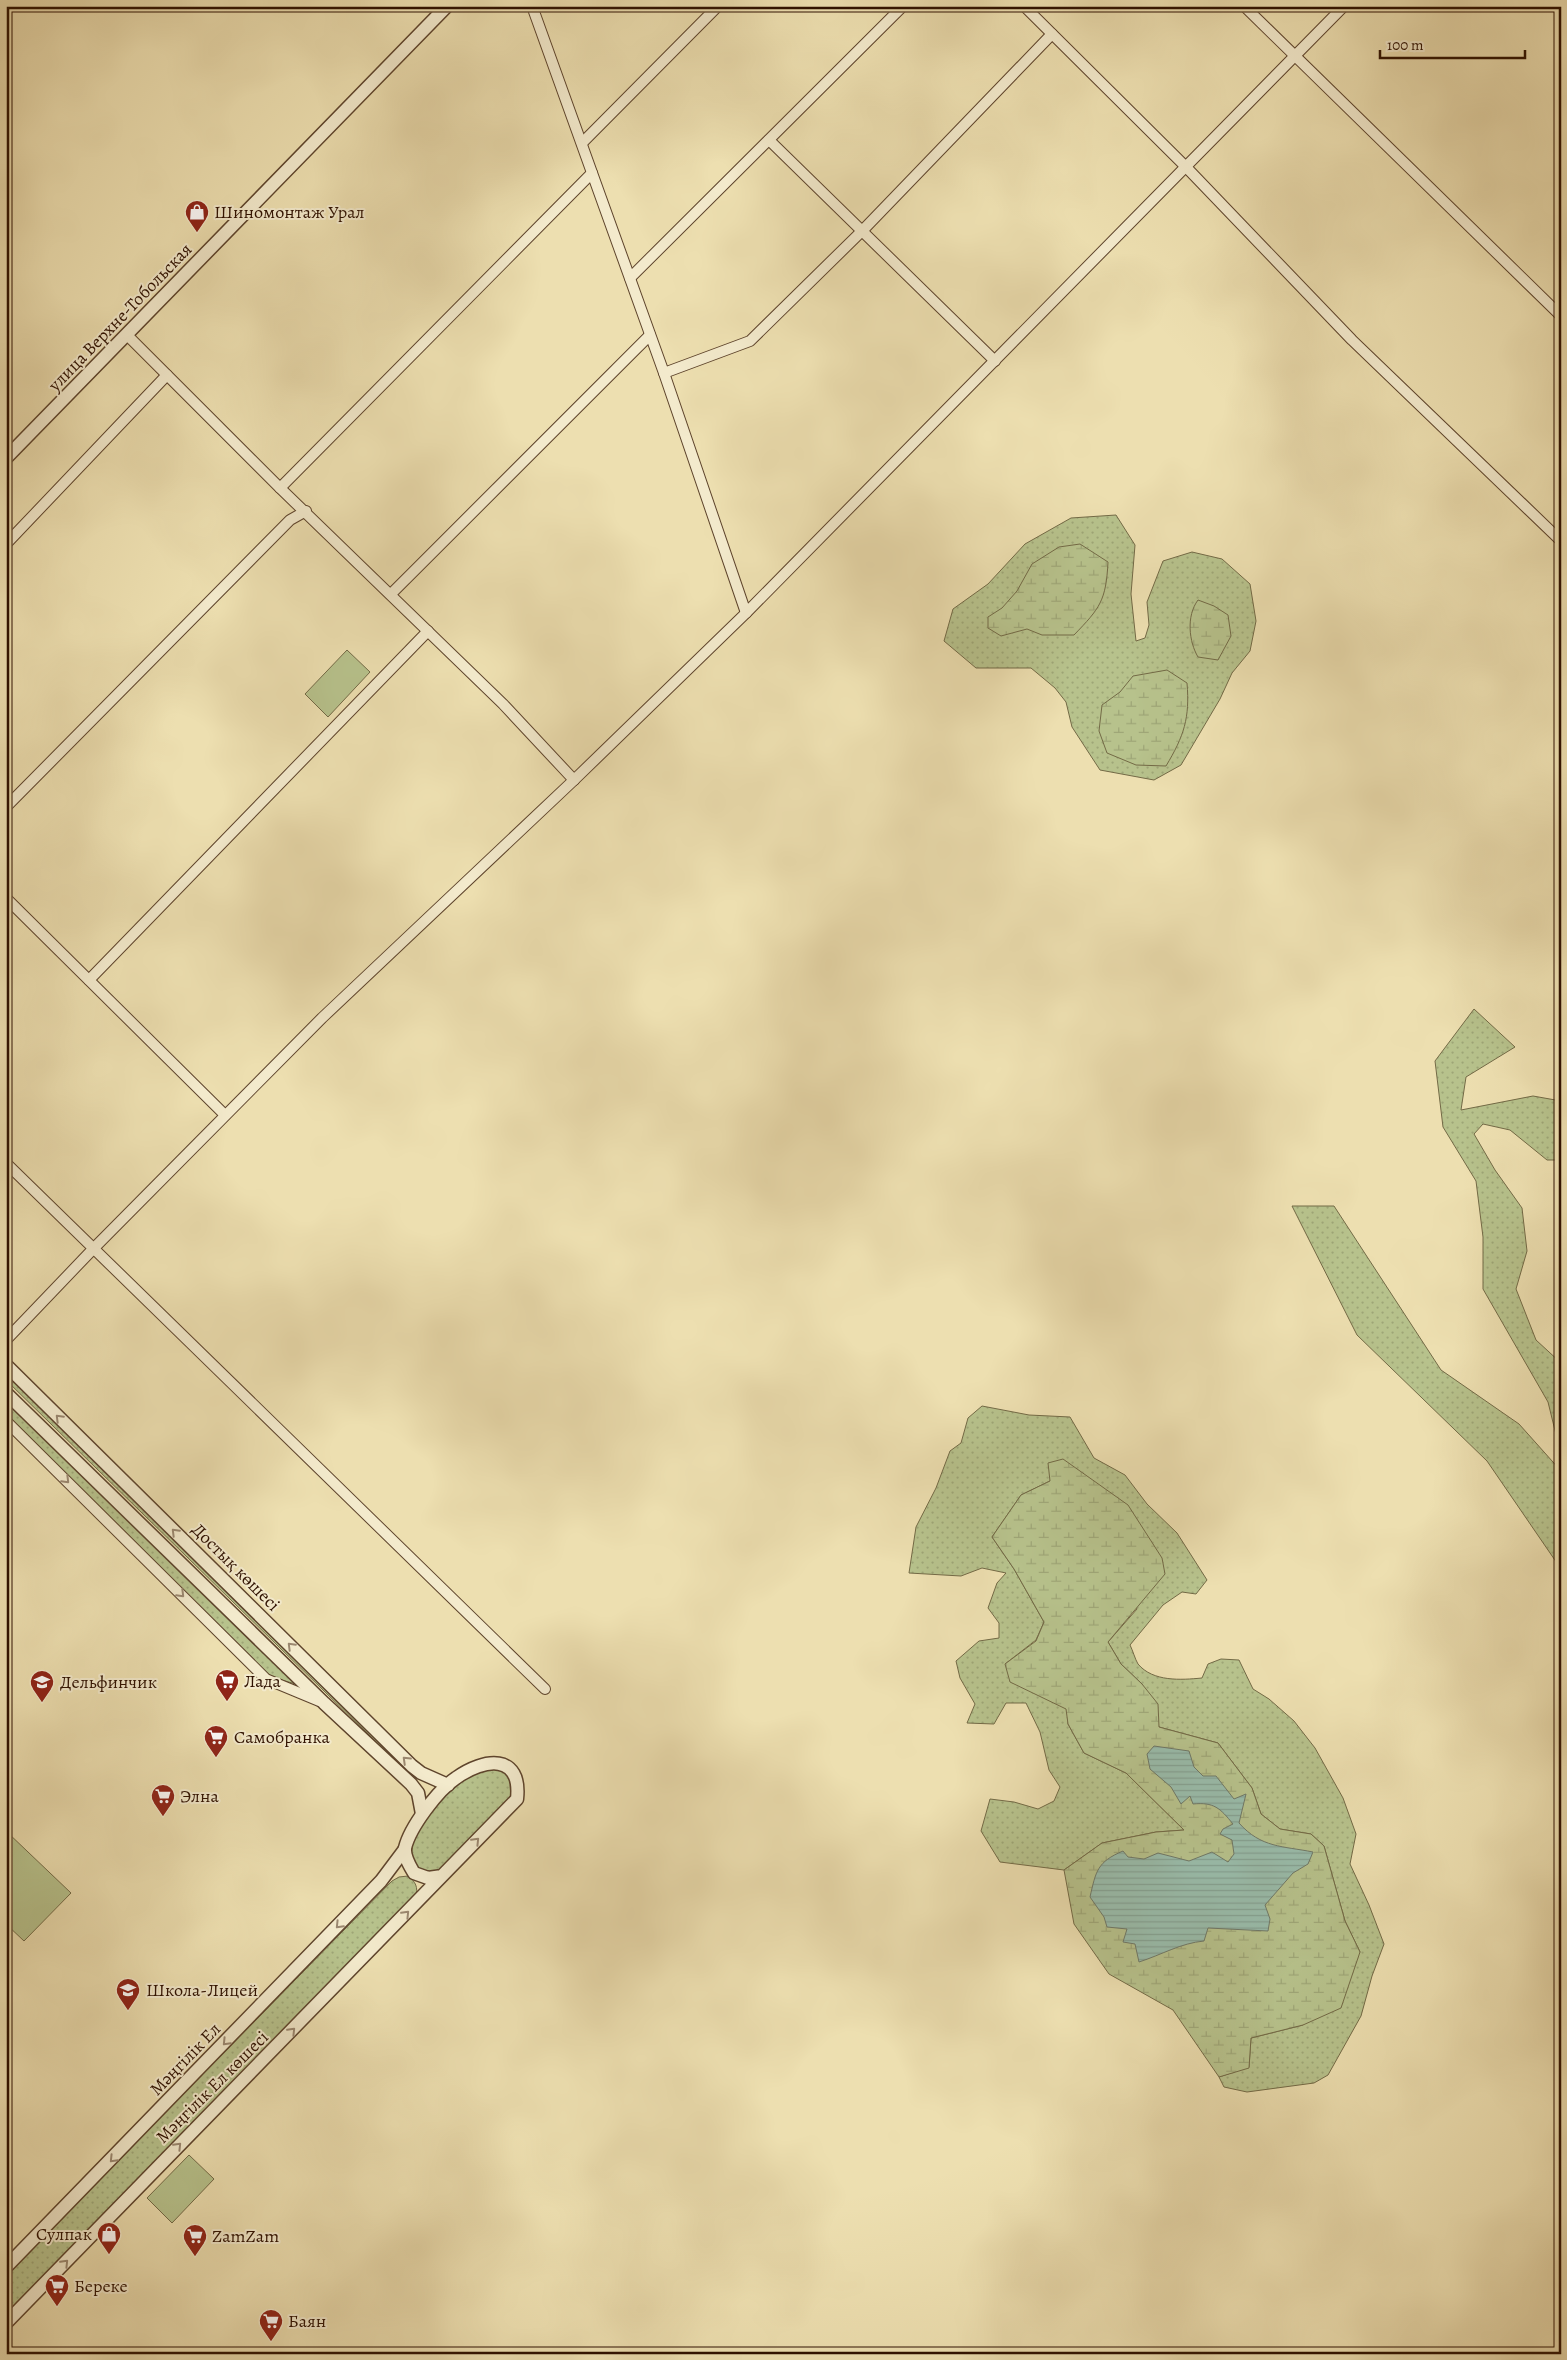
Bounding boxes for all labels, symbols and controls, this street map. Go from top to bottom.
scale bar [1380,28,1524,60]
text: 100 m [1387,35,1424,55]
shop icon: Шиномонтаж Урал [184,199,210,233]
place label: Шиномонтаж Урал [214,200,365,224]
street label: улица Верхне-Тобольская [42,238,197,397]
one-way arrow [56,1415,65,1424]
one-way arrow [60,1474,69,1483]
street label: Достық көшесі [187,1518,285,1616]
one-way arrow [172,1529,181,1538]
one-way arrow [175,1589,184,1598]
one-way arrow [288,1643,297,1652]
supermarket icon: Лада [214,1668,240,1702]
school or university icon: Дельфинчик [29,1669,55,1703]
place label: Лада [244,1669,281,1693]
place label: Дельфинчик [60,1670,157,1694]
supermarket icon: Самобранка [203,1724,229,1758]
place label: Самобранка [234,1725,330,1749]
one-way arrow [403,1757,412,1766]
supermarket icon: Элна [150,1783,176,1817]
place label: Элна [180,1784,220,1808]
one-way arrow [470,1838,479,1847]
one-way arrow [400,1911,409,1920]
one-way arrow [336,1919,345,1928]
school or university icon: Школа-Лицей [115,1977,141,2011]
place label: Школа-Лицей [146,1978,258,2002]
street label: Мәңгілік Ел [144,2017,226,2101]
street label: Мәңгілік Ел көшесі [150,2025,274,2149]
one-way arrow [286,2027,295,2036]
one-way arrow [223,2036,232,2045]
one-way arrow [172,2143,181,2152]
one-way arrow [109,2153,118,2162]
shop icon: Сулпак [96,2221,122,2255]
place label: Сулпак [36,2222,92,2246]
supermarket icon: ZamZam [182,2223,208,2257]
place label: ZamZam [212,2224,279,2248]
one-way arrow [59,2260,68,2269]
supermarket icon: Береке [44,2273,70,2307]
place label: Береке [74,2274,128,2298]
supermarket icon: Баян [258,2308,284,2342]
place label: Баян [288,2309,326,2333]

